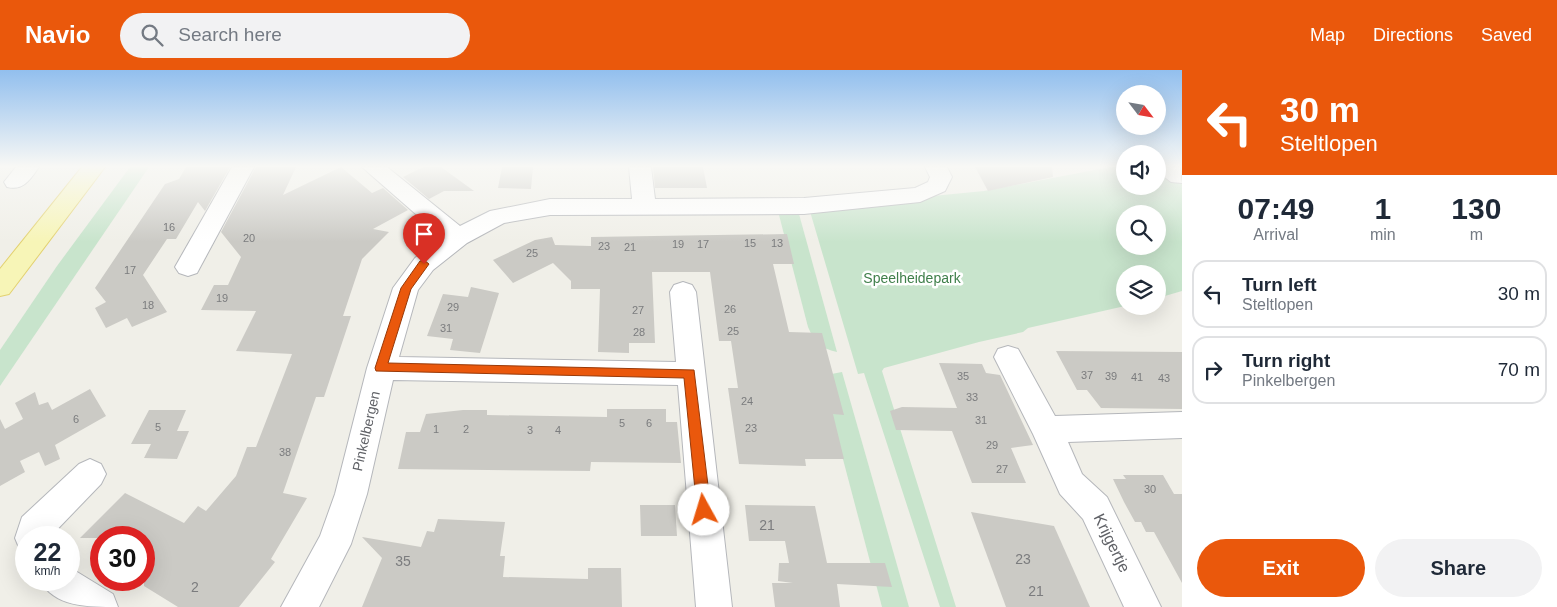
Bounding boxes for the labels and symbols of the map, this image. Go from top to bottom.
north arrow [1116,85,1166,135]
pin [403,213,445,264]
house number: 16 [163,221,175,233]
house number: 20 [243,232,255,244]
house number: 15 [744,237,756,249]
house number: 13 [771,237,783,249]
house number: 19 [672,238,684,250]
house number: 17 [697,238,709,250]
house number: 23 [598,240,610,252]
house number: 21 [624,241,636,253]
house number: 25 [526,247,538,259]
house number: 17 [124,264,136,276]
park label: Speelheidepark [863,270,962,286]
house number: 19 [216,292,228,304]
house number: 18 [142,299,154,311]
house number: 29 [447,301,459,313]
house number: 26 [724,303,736,315]
house number: 27 [632,304,644,316]
house number: 31 [440,322,452,334]
house number: 25 [727,325,739,337]
house number: 28 [633,326,645,338]
house number: 37 [1081,369,1093,381]
house number: 35 [957,370,969,382]
house number: 39 [1105,370,1117,382]
house number: 41 [1131,371,1143,383]
house number: 43 [1158,372,1170,384]
street label: Pinkelbergen [349,389,383,473]
house number: 33 [966,391,978,403]
house number: 24 [741,395,753,407]
house number: 6 [73,413,79,425]
house number: 31 [975,414,987,426]
house number: 5 [619,417,625,429]
house number: 6 [646,417,652,429]
house number: 5 [155,421,161,433]
house number: 23 [745,422,757,434]
house number: 1 [433,423,439,435]
house number: 2 [463,423,469,435]
house number: 3 [527,424,533,436]
house number: 4 [555,424,561,436]
house number: 29 [986,439,998,451]
house number: 38 [279,446,291,458]
house number: 27 [996,463,1008,475]
position arrow [677,483,729,535]
house number: 30 [1144,483,1156,495]
street label: Krijgertje [1091,511,1134,575]
house number: 21 [759,517,775,533]
speed limit sign: 30 [90,526,155,591]
house number: 23 [1015,551,1031,567]
house number: 35 [395,553,411,569]
house number: 2 [191,579,199,595]
house number: 21 [1028,583,1044,599]

